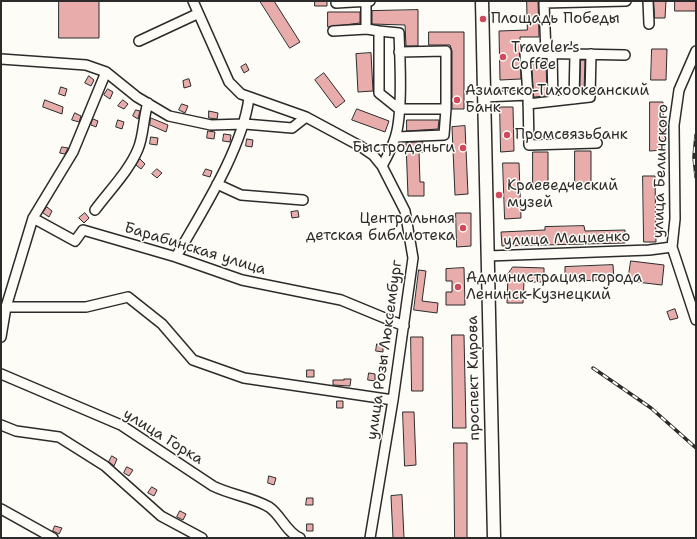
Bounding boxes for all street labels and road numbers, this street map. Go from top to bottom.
street label: улица Белинского [650,104,672,238]
street label: Барабинская улица [122,219,268,279]
street label: улица Мациенко [503,228,631,250]
street label: улица Розы Люксембург [363,259,407,441]
street label: проспект Кирова [464,315,484,441]
street label: улица Горка [120,405,206,469]

